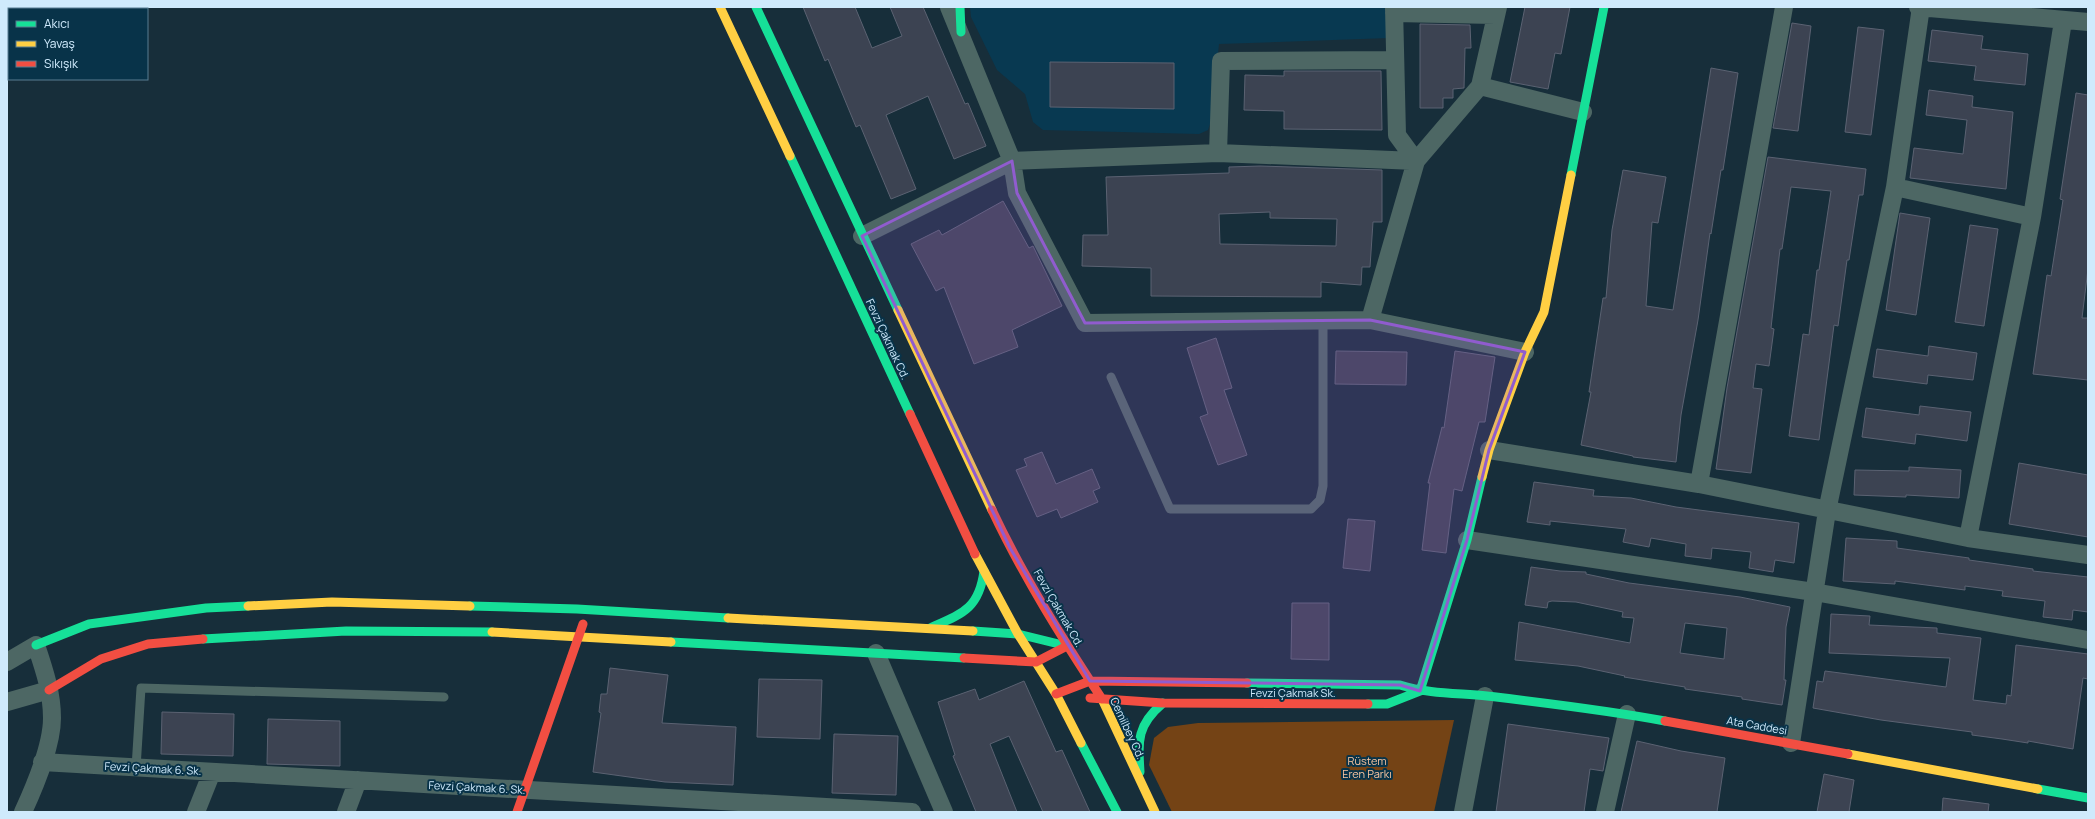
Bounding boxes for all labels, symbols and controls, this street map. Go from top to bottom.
legend [8,8,148,80]
text: Akıcı [44,15,70,32]
text: Yavaş [44,35,75,52]
text: Sıkışık [44,55,79,72]
street label: Fevzi Çakmak Cd. [863,296,913,382]
street label: Fevzi Çakmak Cd. [1031,566,1087,650]
street label: Fevzi Çakmak Sk. [1250,685,1336,700]
street label: Cemilbey Cd. [1107,695,1149,761]
street label: Ata Caddesi [1726,712,1788,738]
park label: Rüstem Eren Parkı [1342,753,1392,781]
street label: Fevzi Çakmak 6. Sk. [104,758,202,778]
street label: Fevzi Çakmak 6. Sk. [428,777,526,797]

